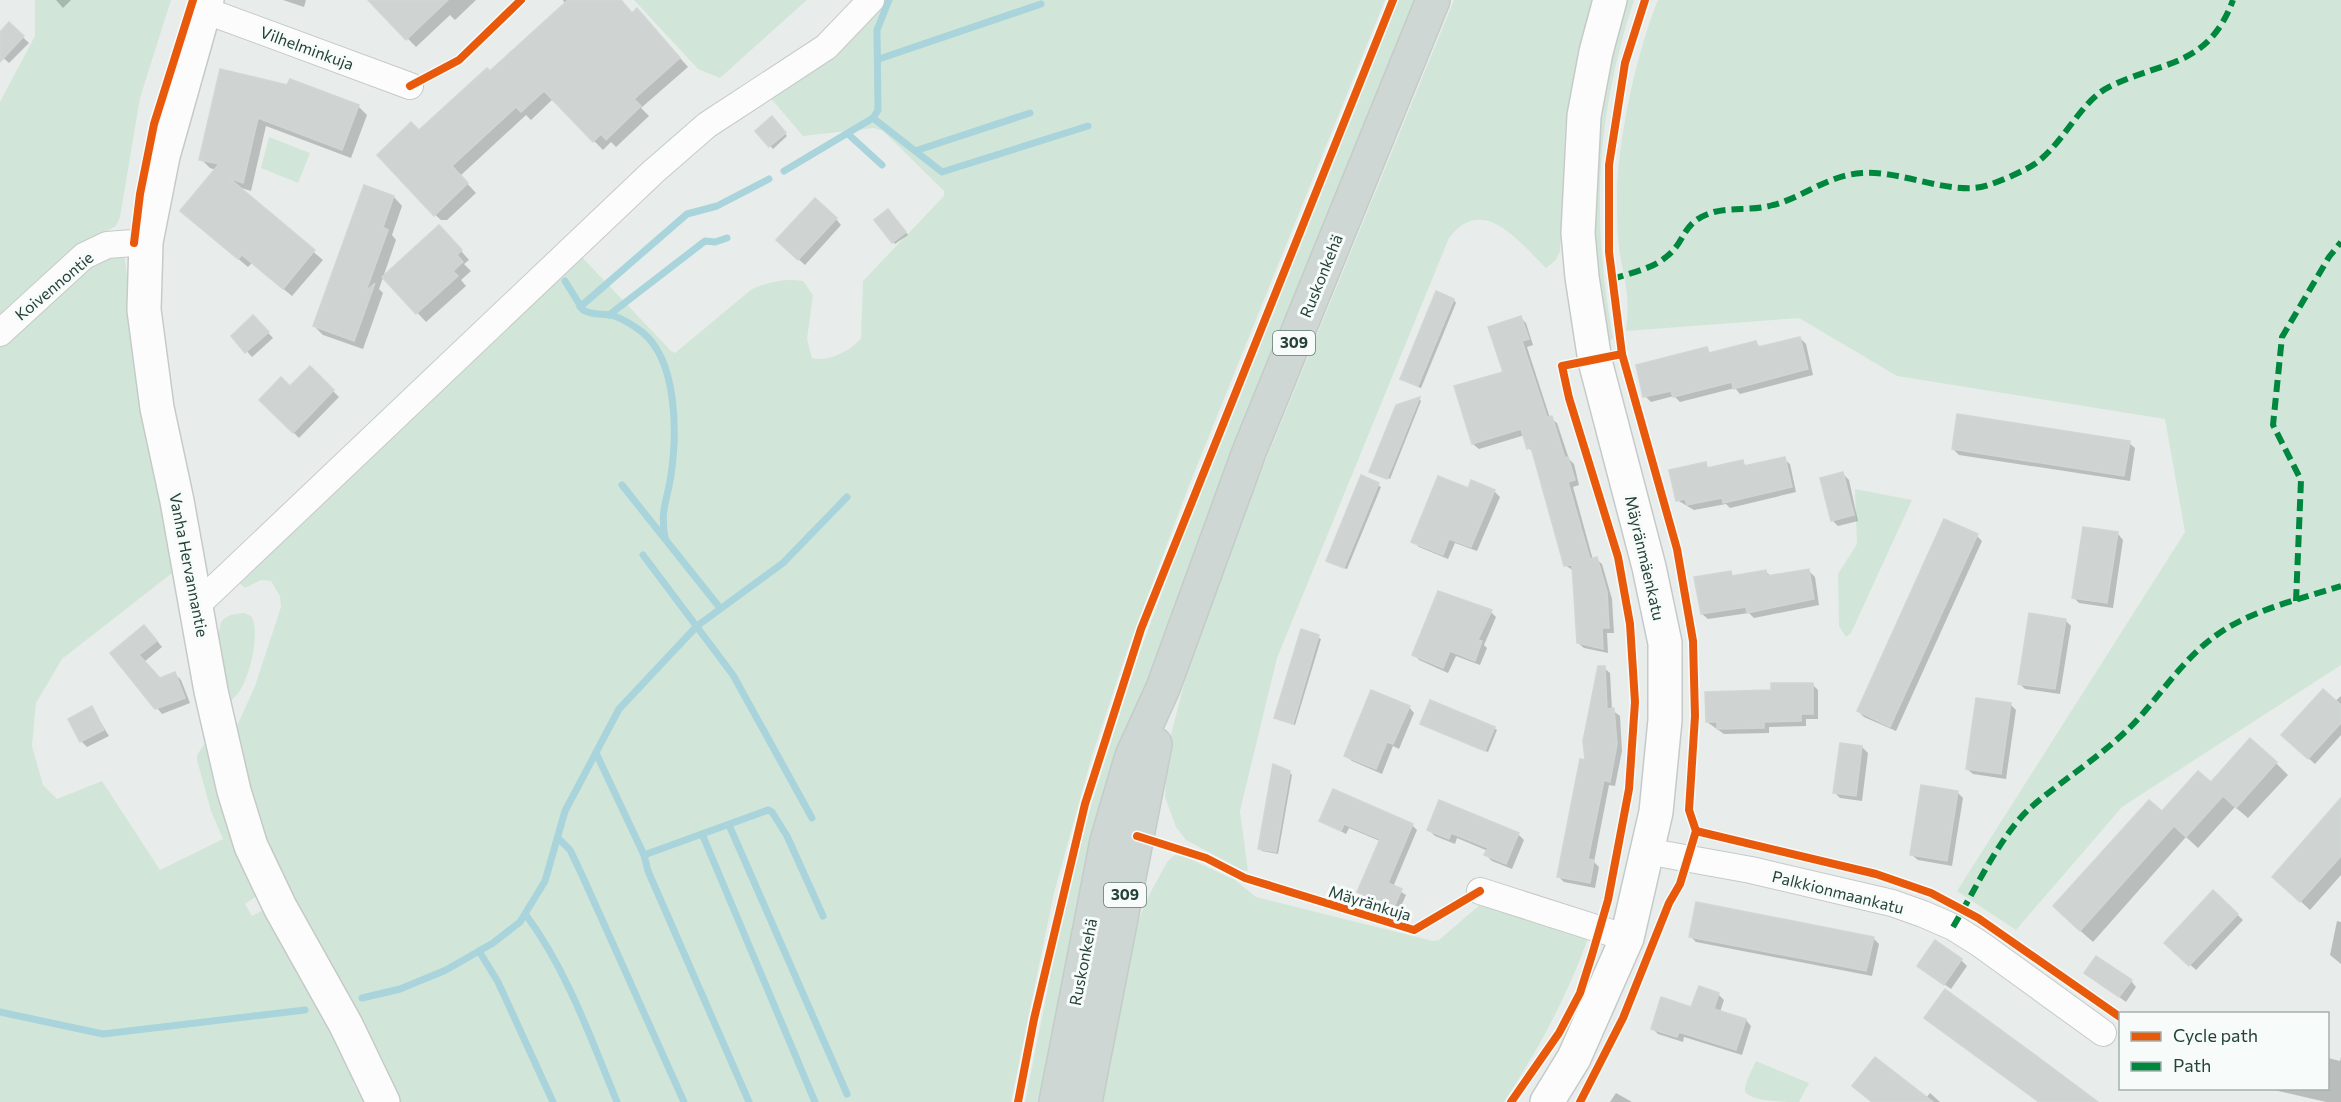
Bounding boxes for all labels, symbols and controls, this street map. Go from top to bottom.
street label: Vilhelminkuja [258,22,357,73]
street label: Ruskonkehä [1295,231,1346,320]
street label: Koivennontie [11,247,97,324]
road number: 309 [1273,331,1315,355]
street label: Vanha Hervannantie [166,491,213,639]
street label: Mäyränmäenkatu [1622,494,1669,622]
street label: Palkkionmaankatu [1770,866,1906,917]
street label: Mäyränkuja [1327,881,1414,924]
road number: 309 [1104,883,1146,907]
street label: Ruskonkehä [1065,917,1100,1007]
legend [2119,1012,2329,1090]
text: Cycle path [2173,1024,2258,1046]
text: Path [2173,1054,2211,1076]

